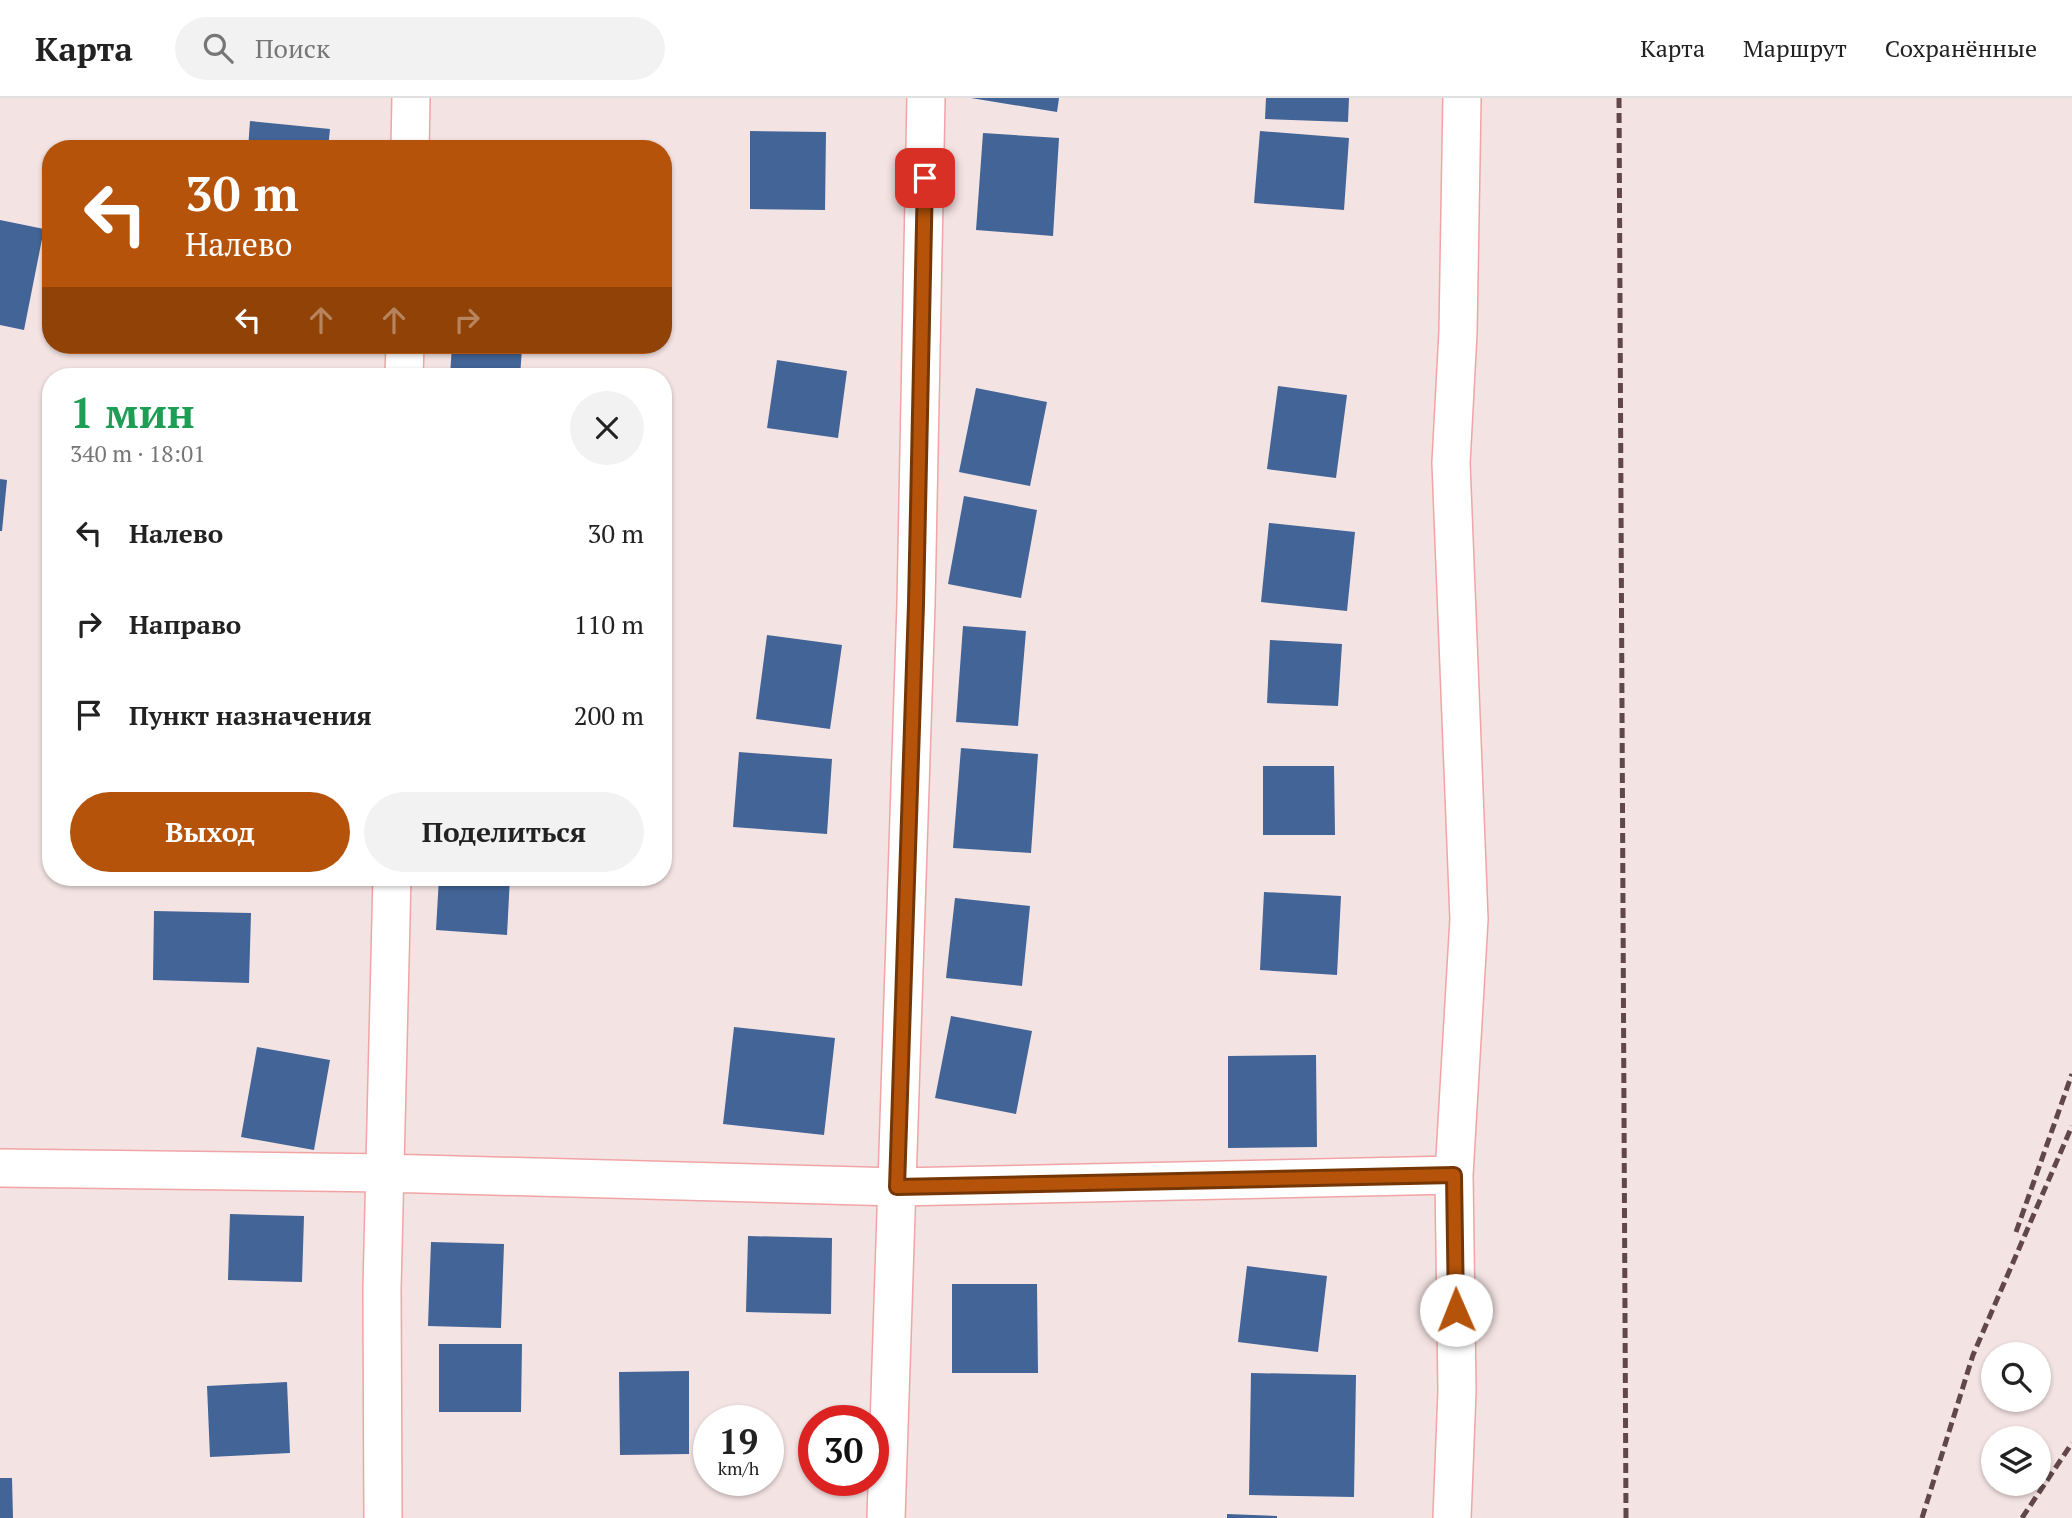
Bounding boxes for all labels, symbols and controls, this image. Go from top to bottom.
search box [175,17,665,80]
text: Карта [35,27,133,70]
icon: search [199,29,237,67]
text: Поиск [255,31,330,65]
text: Карта [1640,32,1705,64]
text: Маршрут [1743,32,1847,64]
text: Сохранённые [1885,32,2037,64]
pin [895,148,955,208]
icon: arrive [906,159,944,197]
text: 30 m [185,160,299,225]
icon: left [70,168,161,259]
text: Налево [185,223,293,265]
icon: left [229,301,267,339]
icon: ahead [302,301,340,339]
icon: ahead [375,301,413,339]
icon: right [448,301,486,339]
text: 1 мин [70,384,195,440]
button: close [570,391,644,465]
text: 340 m · 18:01 [70,438,205,469]
icon: left [70,514,108,552]
text: Налево [129,516,223,550]
text: 30 m [588,516,644,550]
icon: right [70,605,108,643]
text: Направо [129,607,241,641]
text: 110 m [574,607,644,641]
icon: arrive [70,696,108,734]
text: Пункт назначения [129,698,372,732]
text: 200 m [574,698,644,732]
button: Выход [70,792,350,872]
button: Поделиться [364,792,644,872]
position arrow [1419,1273,1493,1347]
map controls [1981,1342,2051,1496]
button: search [1981,1342,2051,1412]
speed limit sign: 30 [798,1405,889,1496]
text: 19 [719,1418,758,1464]
button: layers [1981,1426,2051,1496]
text: km/h [718,1456,759,1480]

